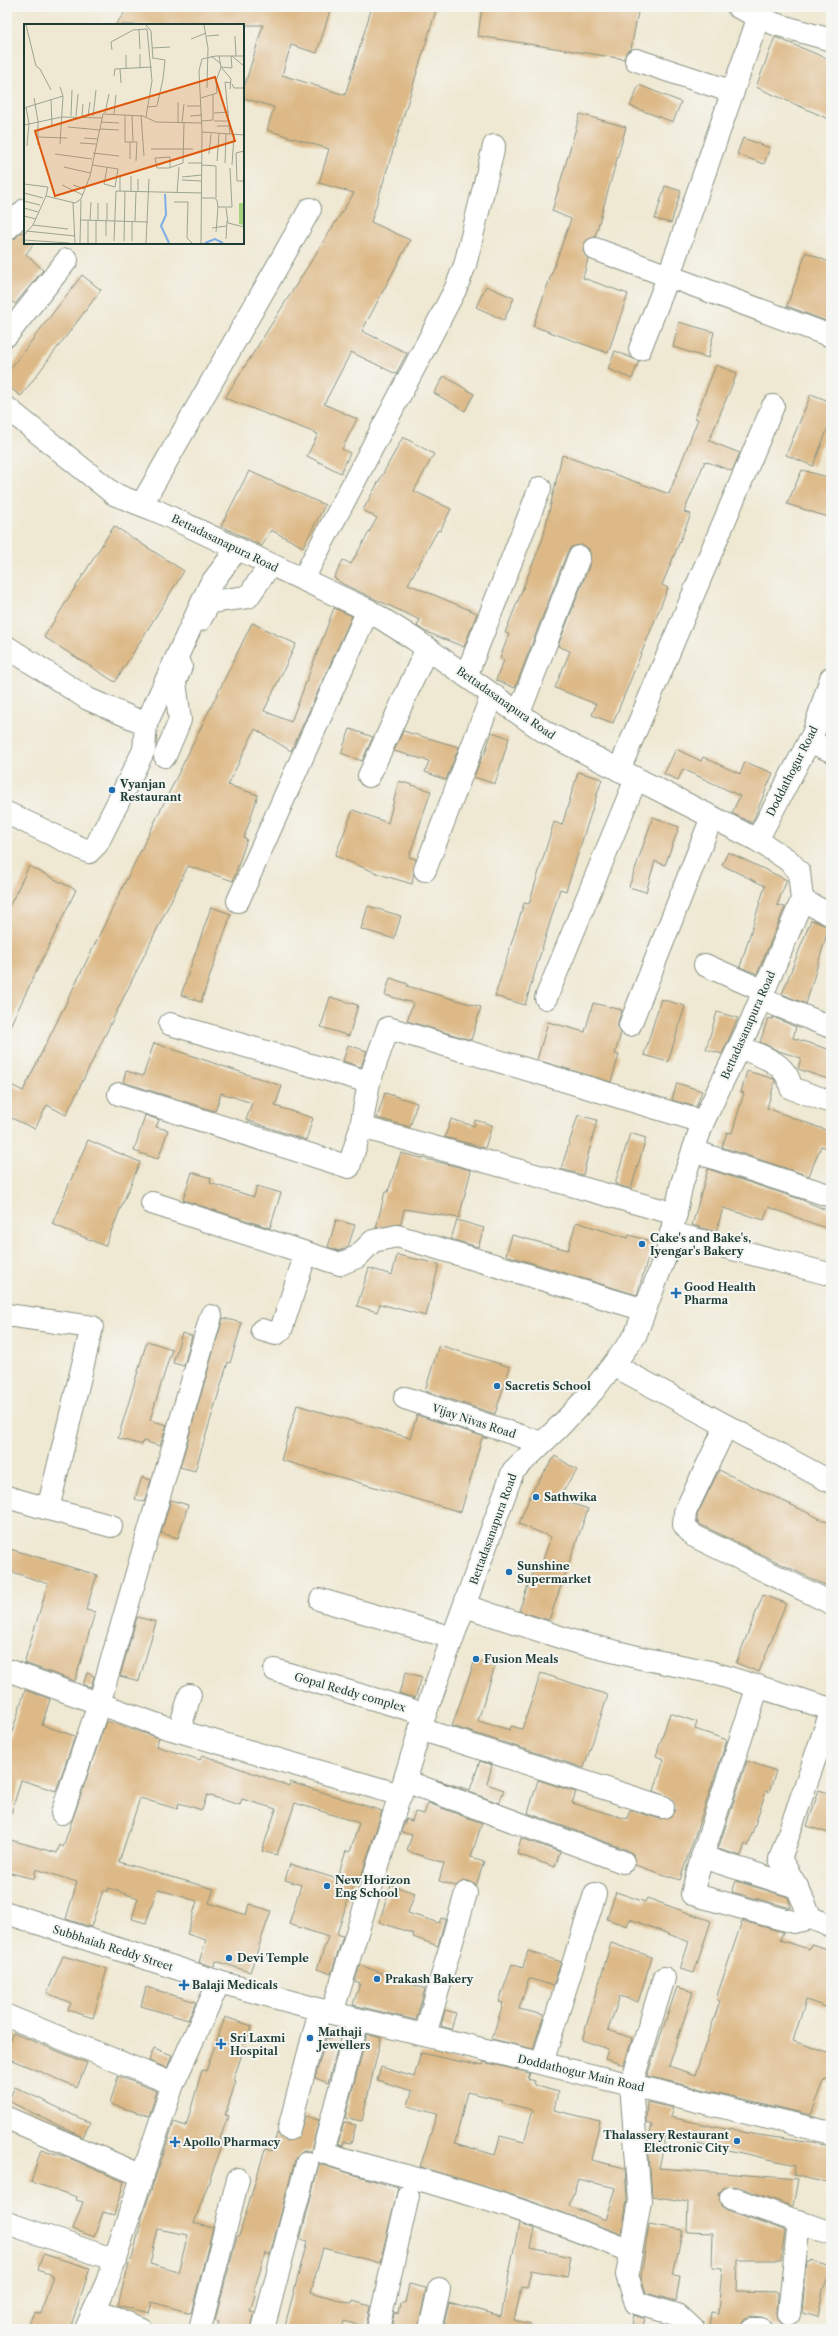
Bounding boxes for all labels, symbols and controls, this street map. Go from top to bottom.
inset map [24,24,244,244]
street label: Bettadasanapura Road [169,511,281,575]
street label: Bettadasanapura Road [454,664,558,743]
street label: Doddathogur Road [763,723,821,819]
place label: Vyanjan Restaurant [119,777,182,804]
marker: Vyanjan Restaurant [107,785,117,795]
street label: Bettadasanapura Road [718,968,778,1081]
place label: Cake's and Bake's, Iyengar's Bakery [650,1231,751,1258]
marker: Cake's and Bake's, Iyengar's Bakery [637,1239,647,1249]
place label: Good Health Pharma [684,1280,756,1307]
marker: Good Health Pharma [671,1288,681,1298]
place label: Sacretis School [505,1379,591,1393]
marker: Sacretis School [492,1381,502,1391]
street label: Vijay Nivas Road [429,1401,518,1441]
street label: Bettadasanapura Road [466,1471,520,1586]
place label: Sathwika [544,1490,597,1504]
marker: Sathwika [531,1492,541,1502]
place label: Sunshine Supermarket [517,1559,592,1586]
marker: Sunshine Supermarket [504,1567,514,1577]
place label: Fusion Meals [484,1652,558,1666]
marker: Fusion Meals [471,1654,481,1664]
street label: Gopal Reddy complex [293,1669,408,1715]
place label: New Horizon Eng School [335,1873,411,1900]
marker: New Horizon Eng School [322,1881,332,1891]
street label: Subbhaiah Reddy Street [51,1922,175,1974]
place label: Devi Temple [237,1951,309,1965]
marker: Devi Temple [224,1953,234,1963]
place label: Prakash Bakery [385,1972,474,1986]
marker: Prakash Bakery [372,1974,382,1984]
place label: Balaji Medicals [192,1978,278,1992]
marker: Balaji Medicals [179,1980,189,1990]
place label: Mathaji Jewellers [316,2025,370,2052]
place label: Sri Laxmi Hospital [230,2031,285,2058]
marker: Mathaji Jewellers [305,2033,315,2043]
marker: Sri Laxmi Hospital [215,2038,227,2050]
street label: Doddathogur Main Road [516,2052,646,2094]
place label: Thalassery Restaurant Electronic City [603,2128,730,2155]
place label: Apollo Pharmacy [182,2135,281,2149]
marker: Thalassery Restaurant Electronic City [732,2136,742,2146]
marker: Apollo Pharmacy [170,2137,180,2147]

